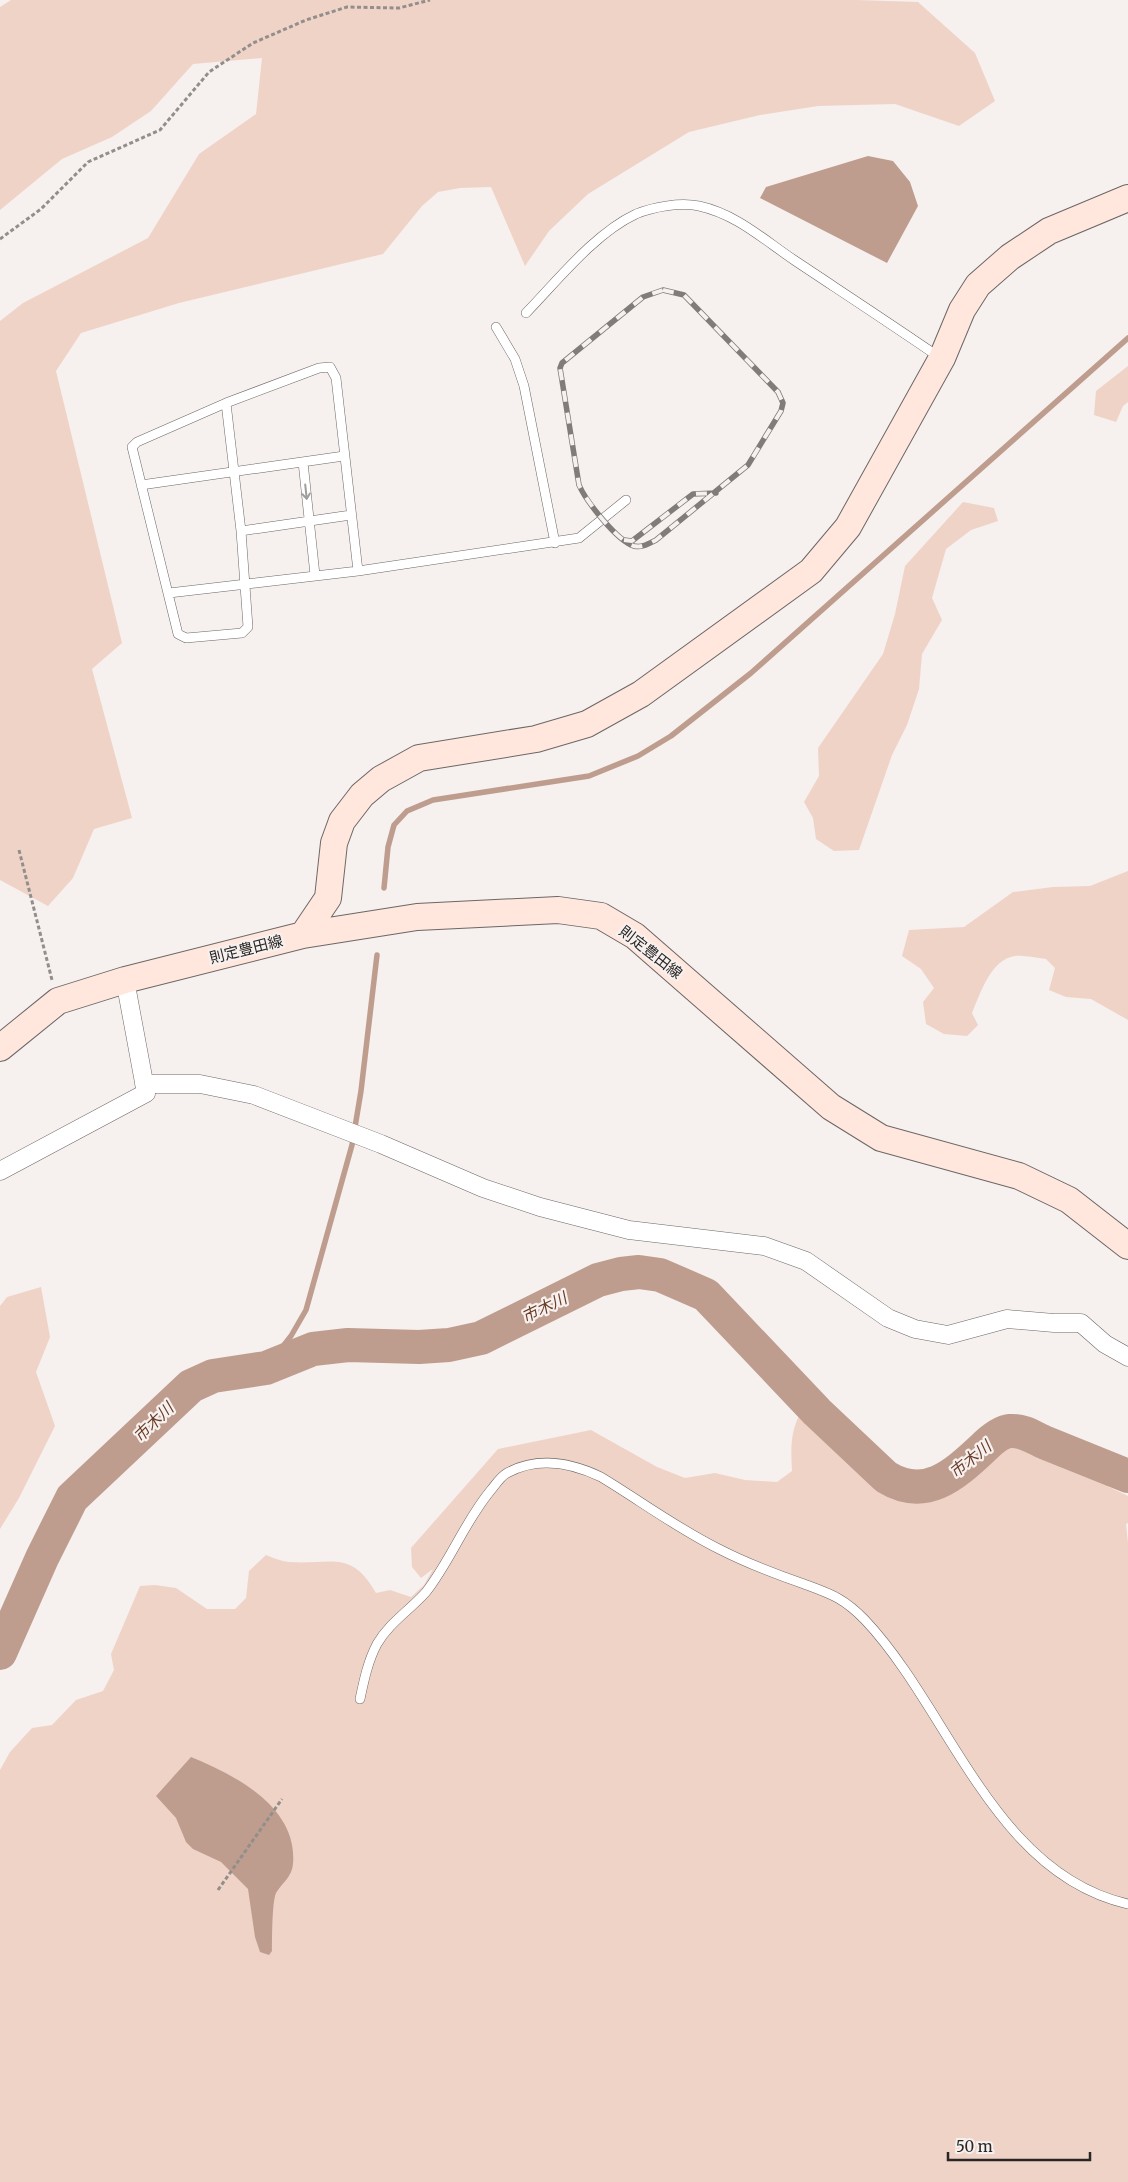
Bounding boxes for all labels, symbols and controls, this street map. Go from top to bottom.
one-way arrow [301,483,311,499]
street label: 則定豊田線 [616,921,686,983]
street label: 則定豊田線 [207,931,285,967]
water label: 市木川 [518,1287,572,1327]
water label: 市木川 [129,1397,179,1446]
water label: 市木川 [945,1435,996,1482]
scale bar [948,2130,1090,2162]
text: 50 m [956,2137,993,2156]

